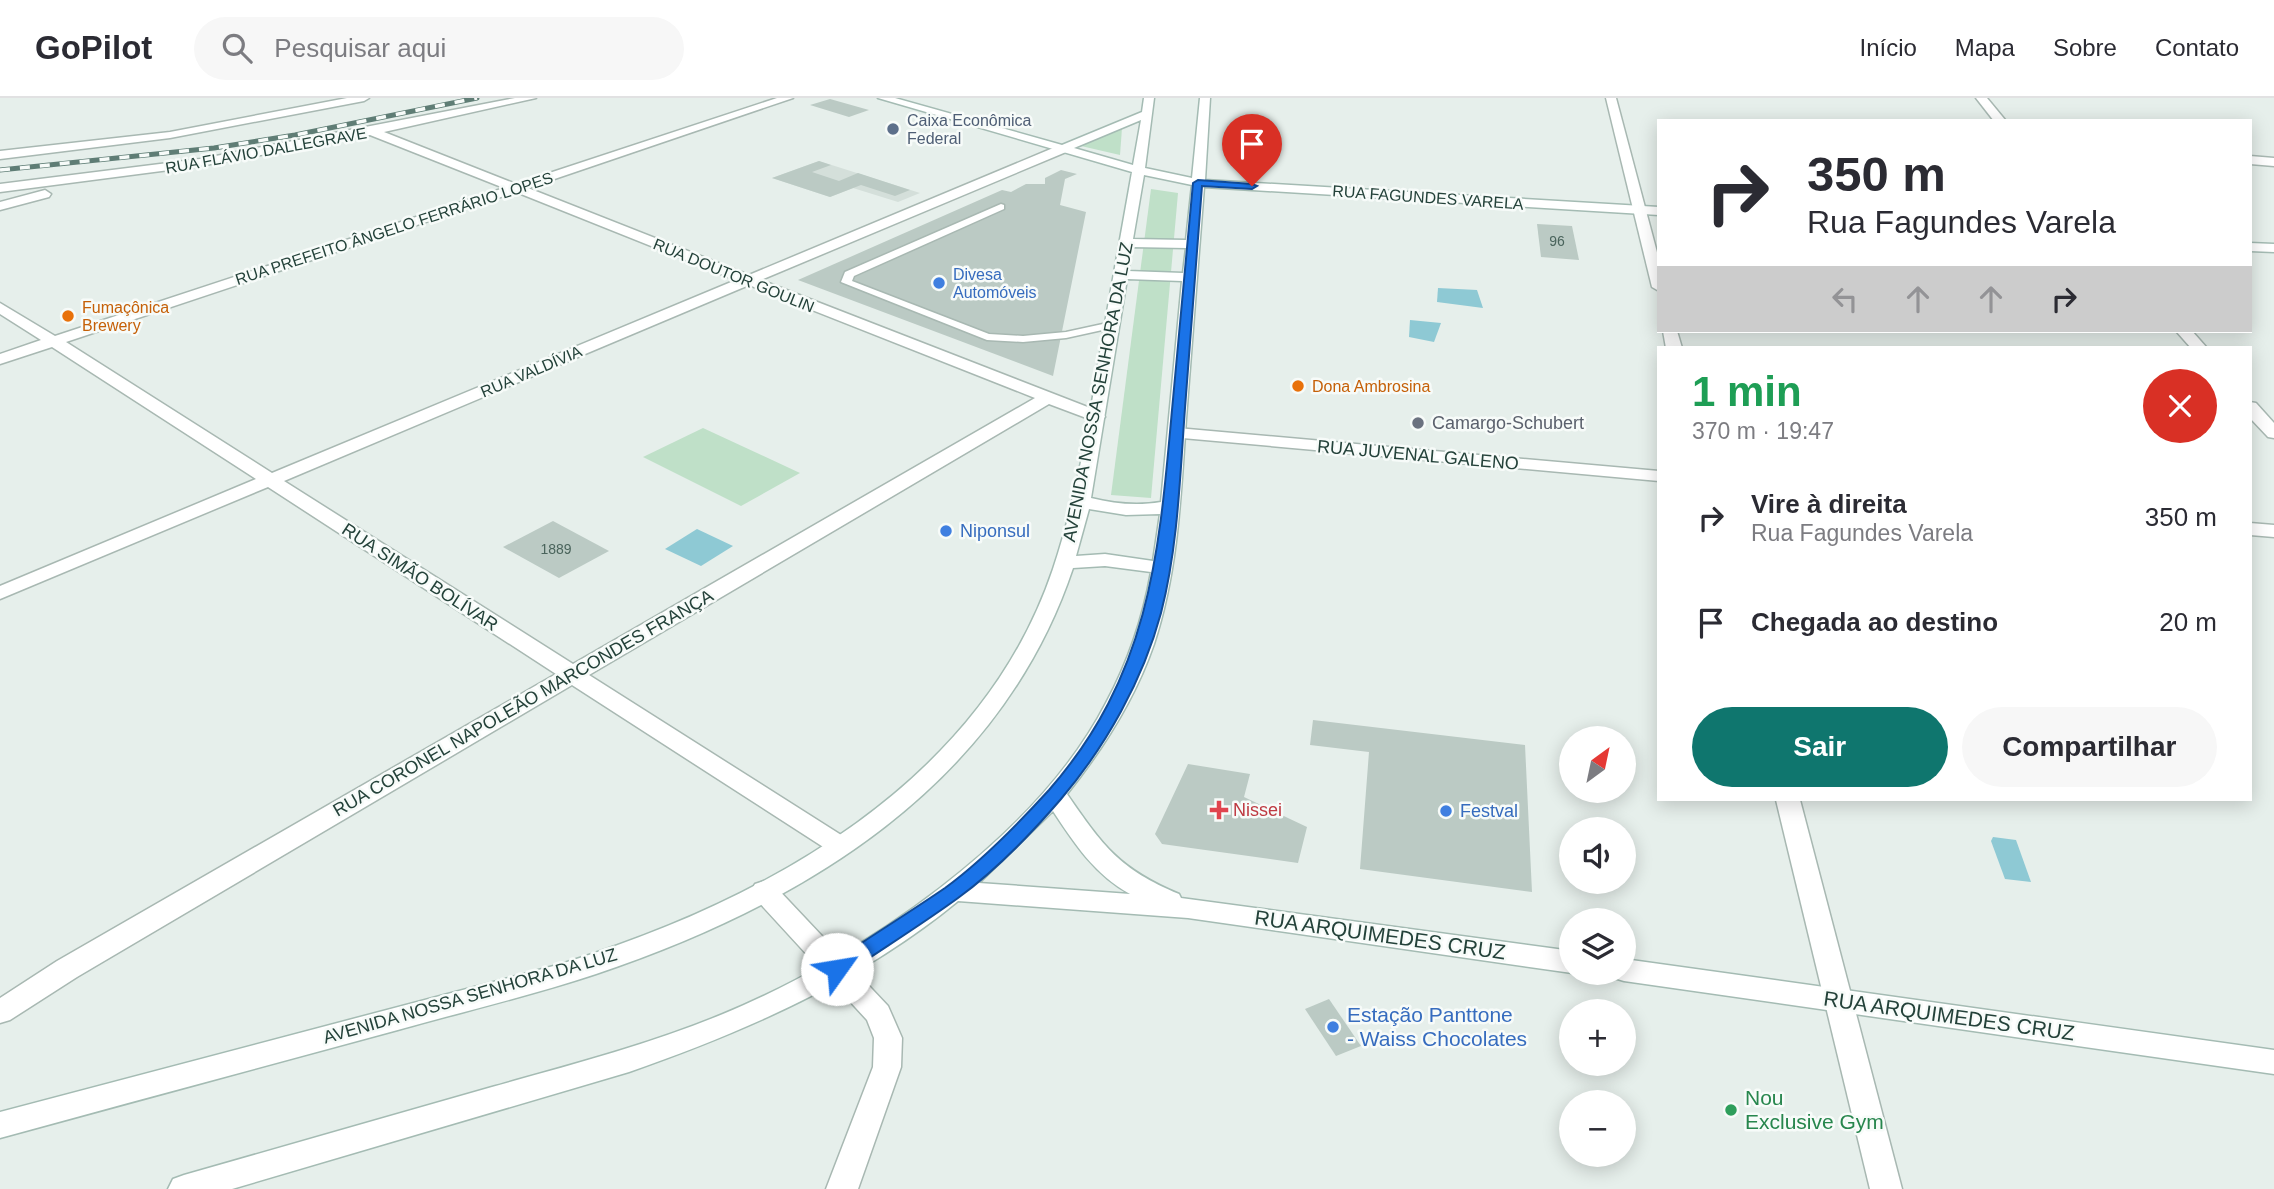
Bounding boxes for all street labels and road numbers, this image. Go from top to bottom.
street label: RUA FLÁVIO DALLEGRAVE [164,123,368,177]
street label: RUA PREFEITO ÂNGELO FERRÁRIO LOPES [233,168,555,288]
street label: RUA FAGUNDES VARELA [1332,182,1525,213]
street label: RUA DOUTOR GOULIN [651,235,817,316]
street label: AVENIDA NOSSA SENHORA DA LUZ [1059,241,1137,543]
street label: RUA VALDÍVIA [478,341,585,400]
street label: RUA JUVENAL GALENO [1316,436,1520,474]
street label: RUA SIMÃO BOLÍVAR [338,518,502,635]
street label: RUA CORONEL NAPOLEÃO MARCONDES FRANÇA [329,585,717,821]
street label: RUA ARQUIMEDES CRUZ [1253,905,1507,964]
street label: AVENIDA NOSSA SENHORA DA LUZ [321,944,619,1048]
street label: RUA ARQUIMEDES CRUZ [1822,986,2076,1045]

